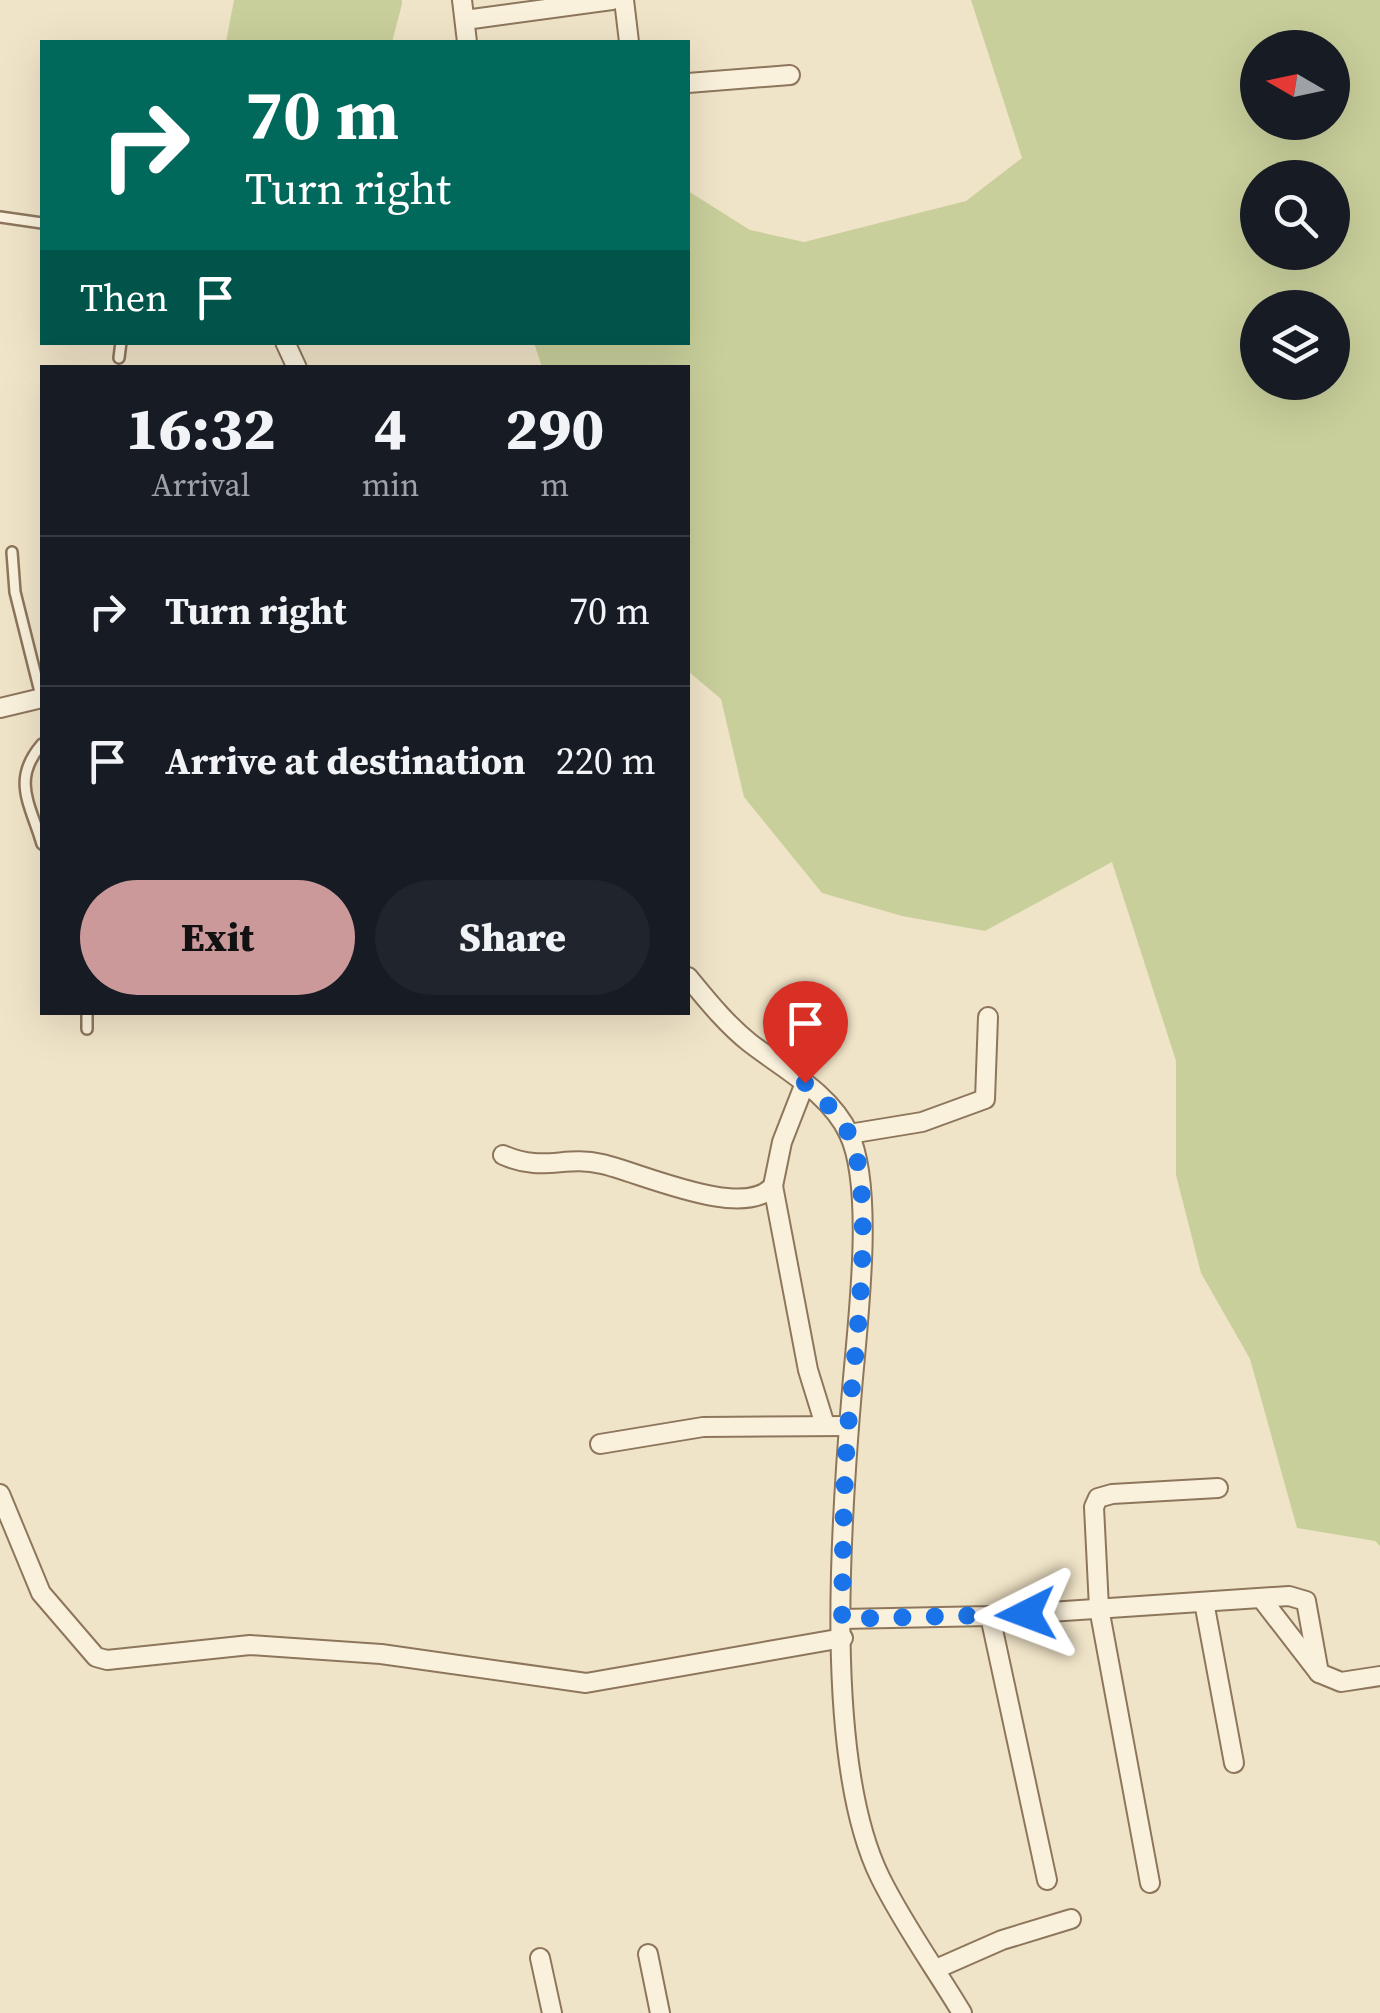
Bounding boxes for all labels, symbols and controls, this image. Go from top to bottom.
north arrow [1240,30,1350,140]
map controls [1240,30,1350,400]
text: 70 m [245,66,399,162]
icon: right [80,80,210,210]
text: Turn right [245,157,451,219]
button: search [1240,160,1350,270]
icon: arrive [188,270,243,325]
text: Then [80,272,168,324]
button: layers [1240,290,1350,400]
text: 16:32 [126,387,276,469]
text: 4 [374,387,407,469]
text: 290 [505,387,604,469]
text: Arrival [151,463,250,507]
text: min [362,463,419,507]
text: m [540,463,569,507]
icon: right [80,584,135,639]
text: Turn right [165,585,347,637]
text: 70 m [569,585,650,637]
icon: arrive [80,734,135,789]
text: Arrive at destination [165,735,526,787]
text: 220 m [556,735,656,787]
button: Exit [80,880,355,995]
button: Share [375,880,650,995]
pin [763,981,848,1084]
icon: arrive [778,996,833,1051]
position arrow [974,1562,1078,1666]

